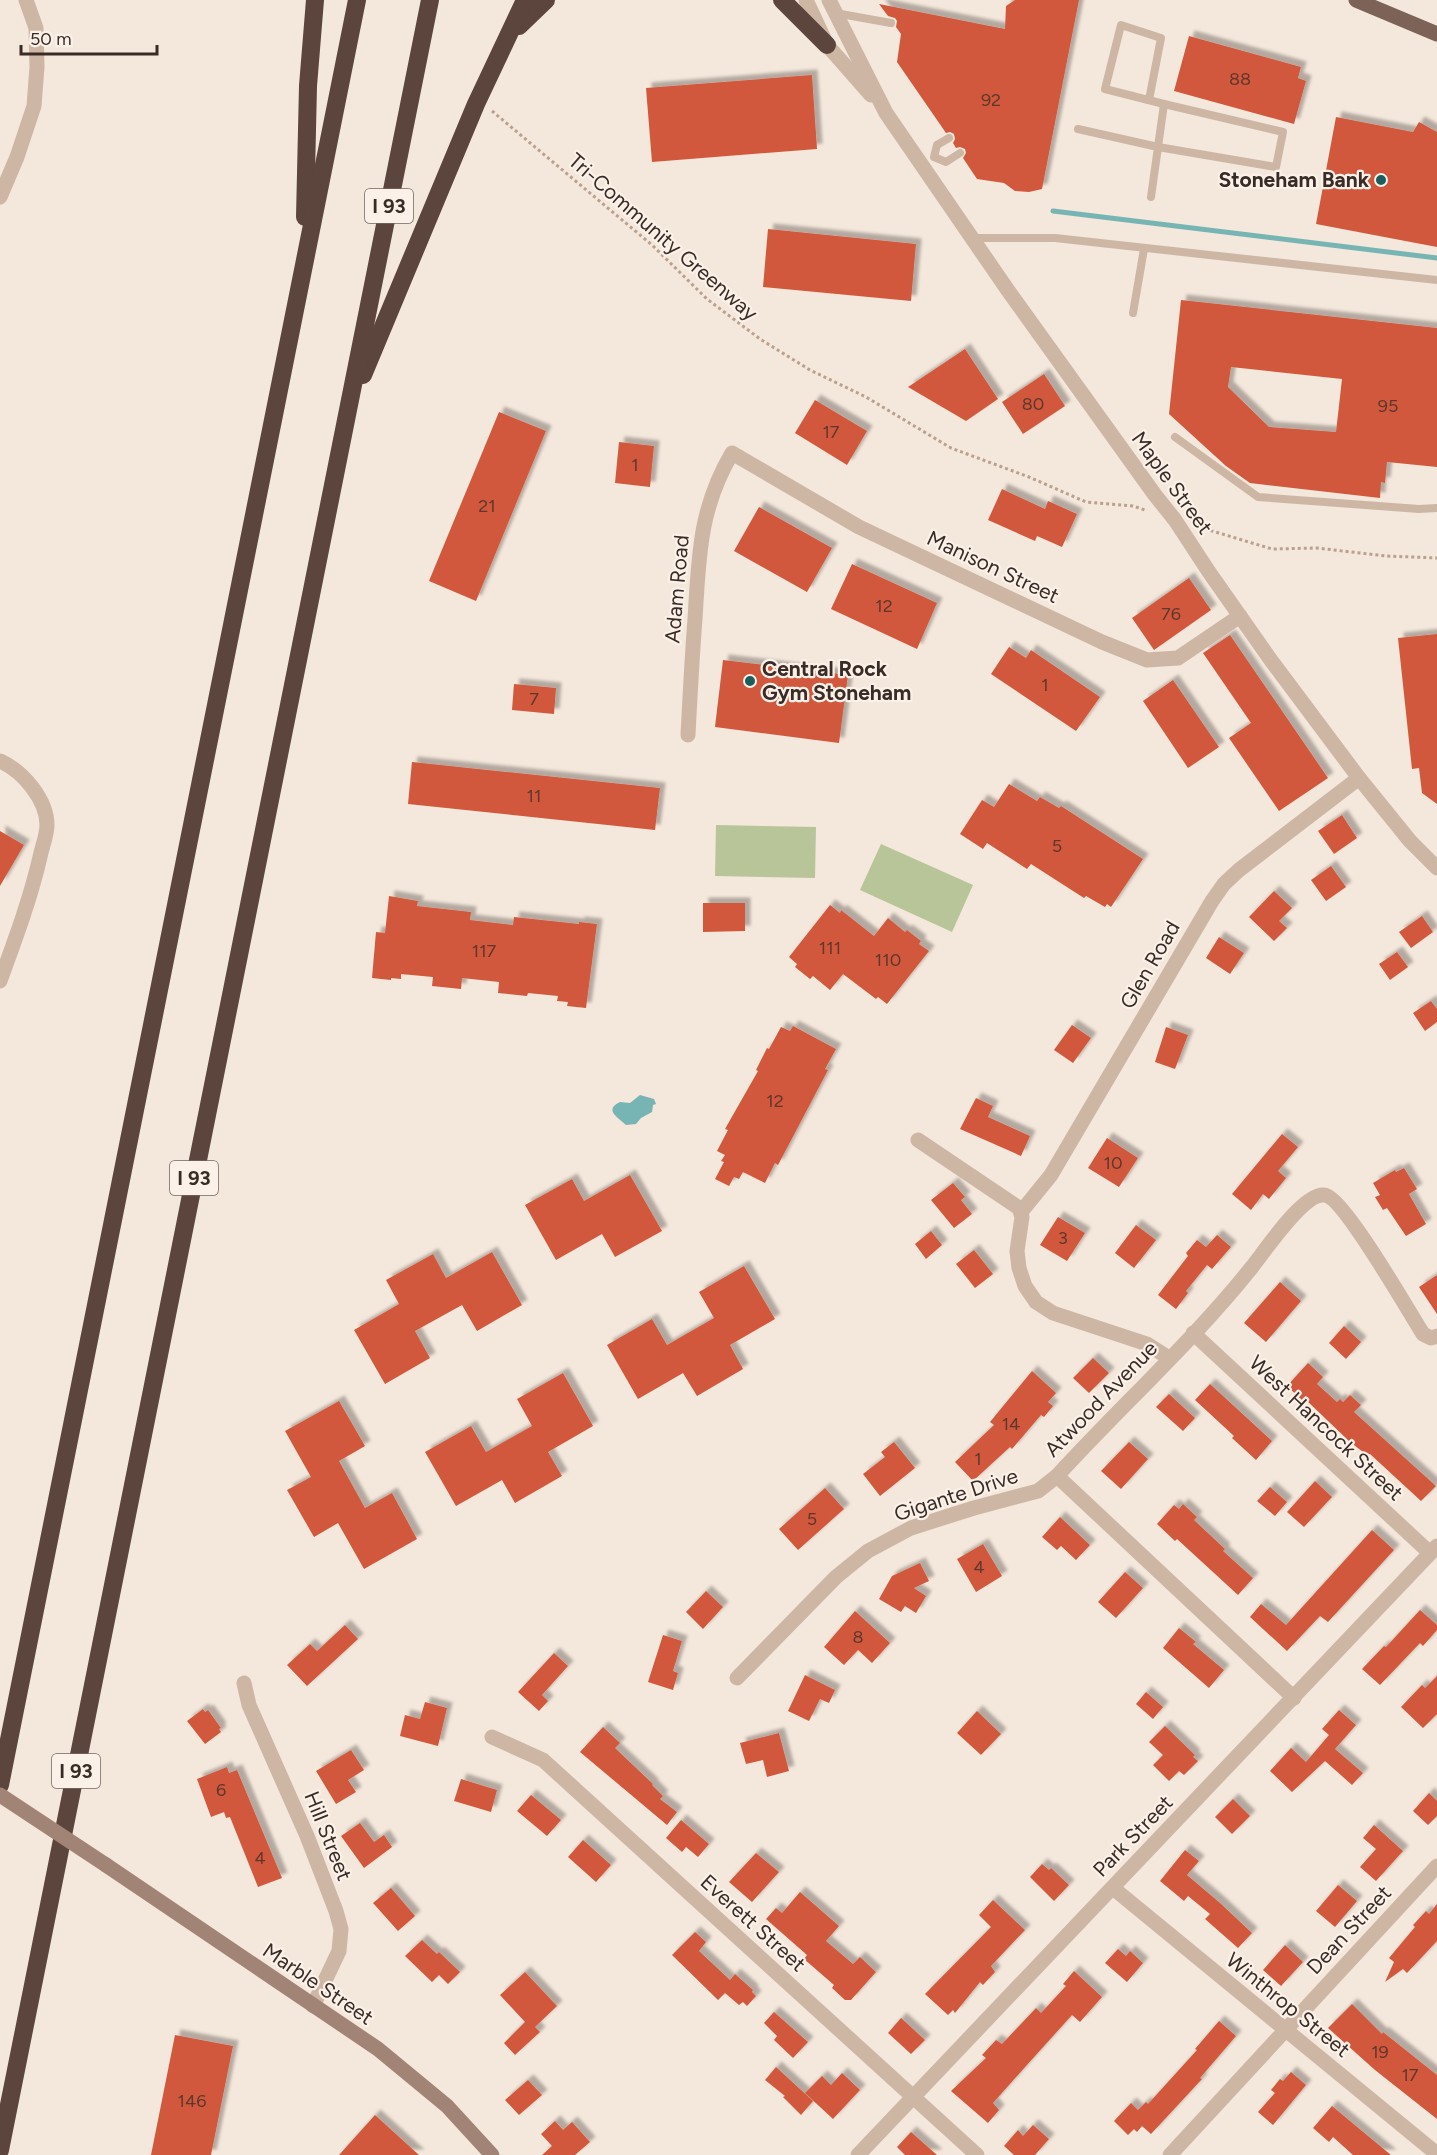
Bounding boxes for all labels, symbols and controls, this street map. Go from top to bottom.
scale bar [21,18,158,56]
text: 50 m [30,28,72,50]
house number: 88 [1229,68,1251,90]
house number: 92 [981,89,1001,111]
street label: Tri-Community Greenway [564,148,763,326]
place label: Stoneham Bank [1218,167,1370,192]
marker: Stoneham Bank [1374,173,1388,187]
road number: I 93 [365,189,413,223]
house number: 80 [1022,393,1044,415]
house number: 95 [1378,395,1398,417]
house number: 17 [822,421,840,443]
street label: Maple Street [1127,426,1218,539]
house number: 1 [631,454,639,476]
house number: 21 [478,495,496,517]
street label: Manison Street [923,525,1063,608]
street label: Adam Road [659,534,694,644]
house number: 12 [875,595,893,617]
house number: 76 [1161,603,1181,625]
place label: Central Rock Gym Stoneham [762,656,911,705]
marker: Central Rock Gym Stoneham [743,674,757,688]
house number: 1 [1041,674,1049,696]
house number: 7 [529,688,539,710]
house number: 11 [527,785,541,807]
house number: 5 [1052,835,1062,857]
street label: Glen Road [1114,916,1185,1013]
house number: 111 [819,937,841,959]
house number: 117 [472,940,497,962]
house number: 110 [875,949,901,971]
house number: 12 [766,1090,784,1112]
house number: 10 [1104,1152,1122,1174]
road number: I 93 [170,1161,218,1195]
house number: 3 [1058,1227,1068,1249]
street label: Atwood Avenue [1039,1336,1162,1462]
street label: West Hancock Street [1244,1350,1408,1505]
house number: 14 [1002,1413,1020,1435]
house number: 1 [974,1448,982,1470]
street label: Gigante Drive [891,1463,1021,1526]
house number: 5 [807,1508,817,1530]
house number: 4 [973,1556,985,1578]
house number: 8 [852,1626,864,1648]
road number: I 93 [52,1754,100,1788]
house number: 6 [216,1779,226,1801]
street label: Hill Street [299,1788,358,1884]
street label: Park Street [1088,1790,1178,1882]
house number: 4 [254,1847,266,1869]
street label: Everett Street [696,1869,811,1976]
street label: Dean Street [1301,1880,1396,1979]
street label: Marble Street [258,1937,378,2030]
street label: Winthrop Street [1221,1947,1355,2062]
house number: 19 [1371,2041,1389,2063]
house number: 17 [1401,2064,1419,2086]
house number: 146 [178,2090,206,2112]

